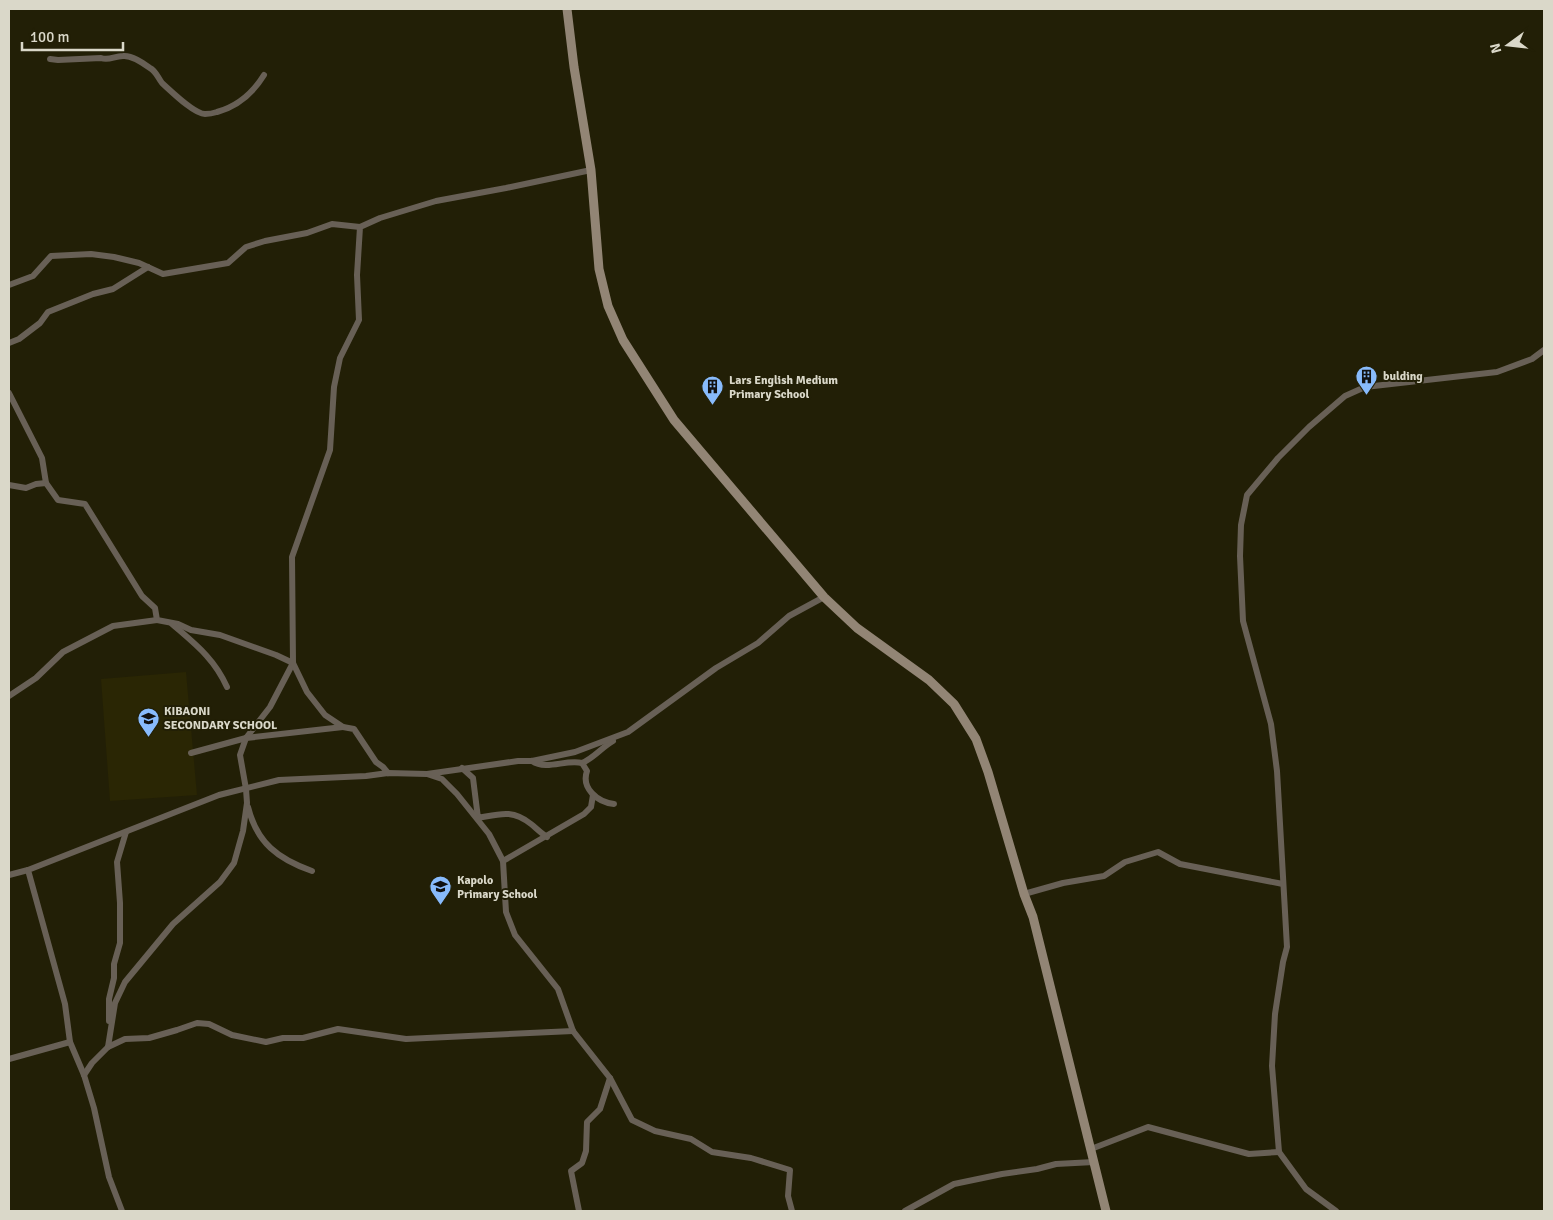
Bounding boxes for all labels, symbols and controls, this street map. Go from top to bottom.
scale bar [22,20,124,52]
north arrow [1483,20,1533,70]
text: 100 m [30,28,70,46]
text: N [1486,41,1505,55]
building icon: bulding [1355,364,1379,395]
place label: bulding [1383,369,1423,384]
place label: Lars English Medium Primary School [729,373,838,402]
building icon: Lars English Medium Primary School [701,375,725,406]
place label: KIBAONI SECONDARY SCHOOL [164,704,278,733]
school or university icon: KIBAONI SECONDARY SCHOOL [136,706,160,737]
place label: Kapolo Primary School [457,873,538,902]
school or university icon: Kapolo Primary School [429,875,453,906]

